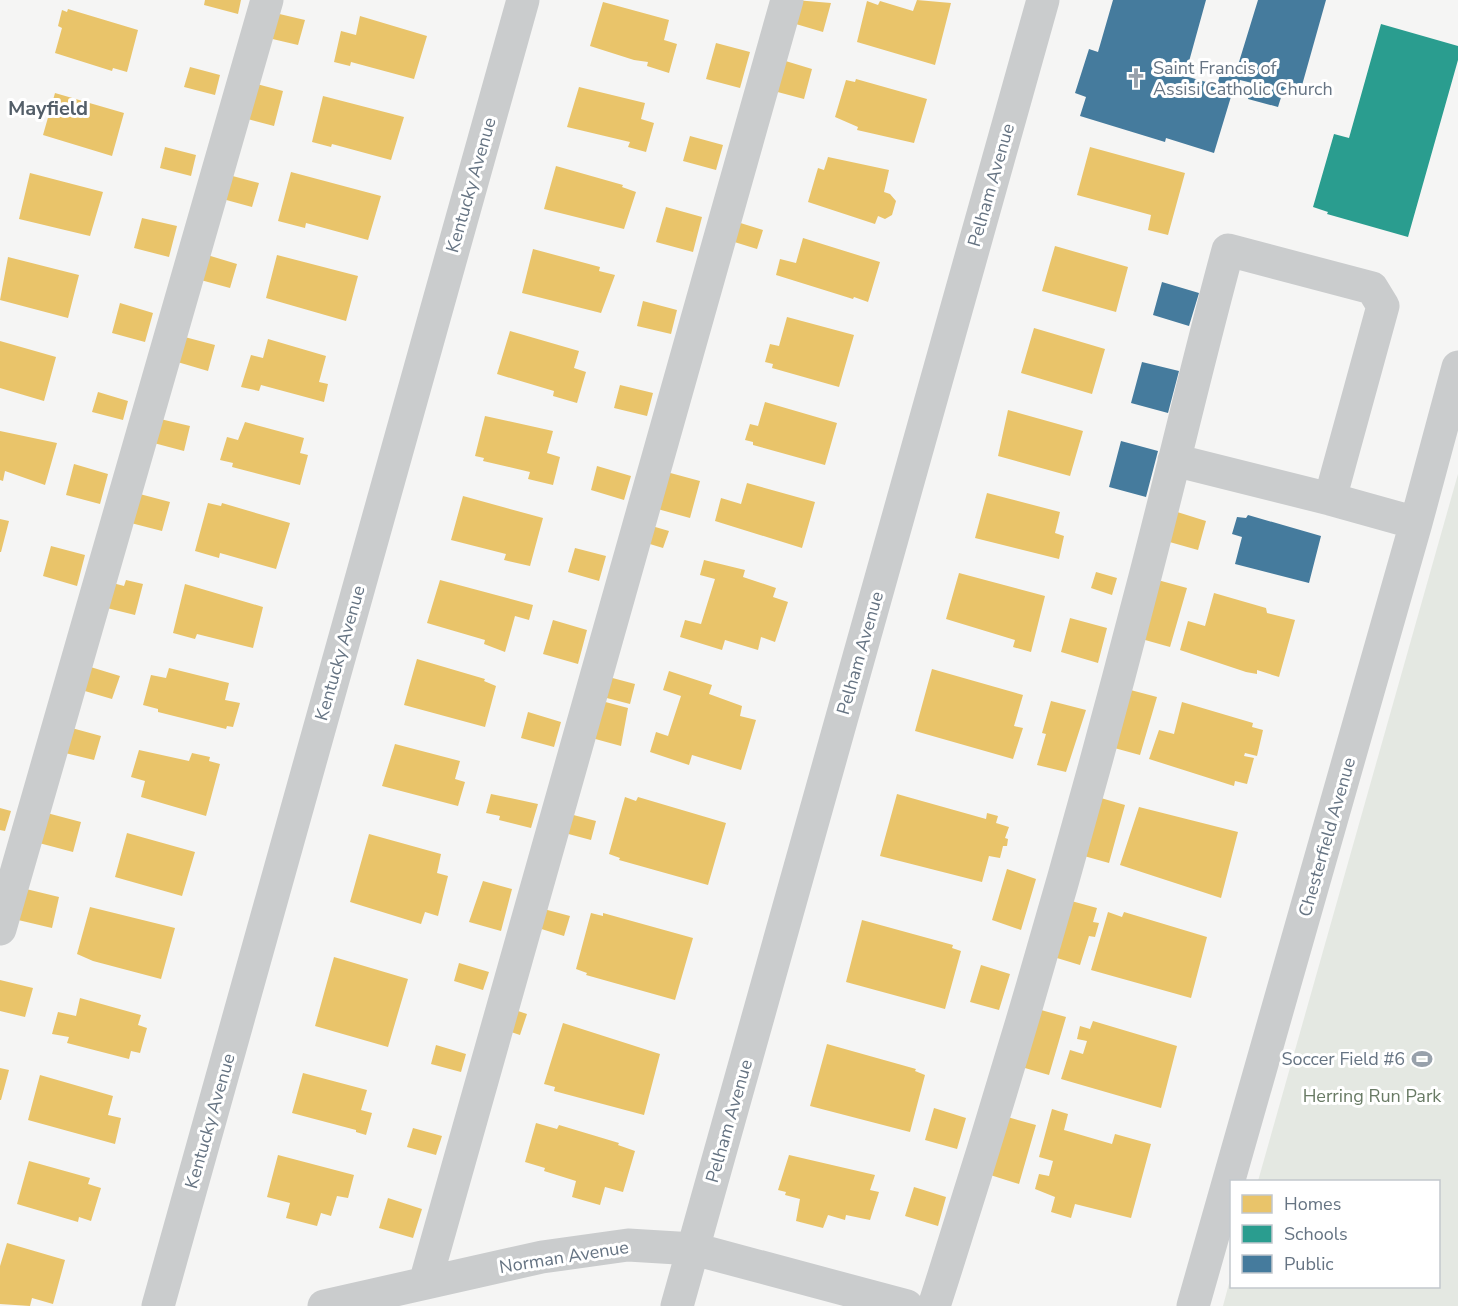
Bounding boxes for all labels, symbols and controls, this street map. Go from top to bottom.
place label: Saint Francis of Assisi Catholic Church [1153,56,1333,101]
church icon: Saint Francis of Assisi Catholic Church [1124,66,1148,90]
district label: Mayfield [8,95,88,122]
street label: Kentucky Avenue [440,115,502,255]
street label: Pelham Avenue [962,121,1020,249]
street label: Kentucky Avenue [309,583,371,723]
street label: Pelham Avenue [831,589,889,717]
street label: Chesterfield Avenue [1293,755,1361,919]
place label: Soccer Field #6 [1281,1047,1405,1071]
sports icon: Soccer Field #6 [1410,1047,1434,1071]
street label: Kentucky Avenue [179,1051,241,1191]
street label: Pelham Avenue [700,1057,758,1185]
park label: Herring Run Park [1303,1084,1442,1108]
legend [1230,1180,1440,1288]
text: Homes [1284,1192,1341,1216]
text: Schools [1284,1222,1348,1246]
street label: Norman Avenue [498,1235,630,1279]
text: Public [1284,1252,1334,1276]

